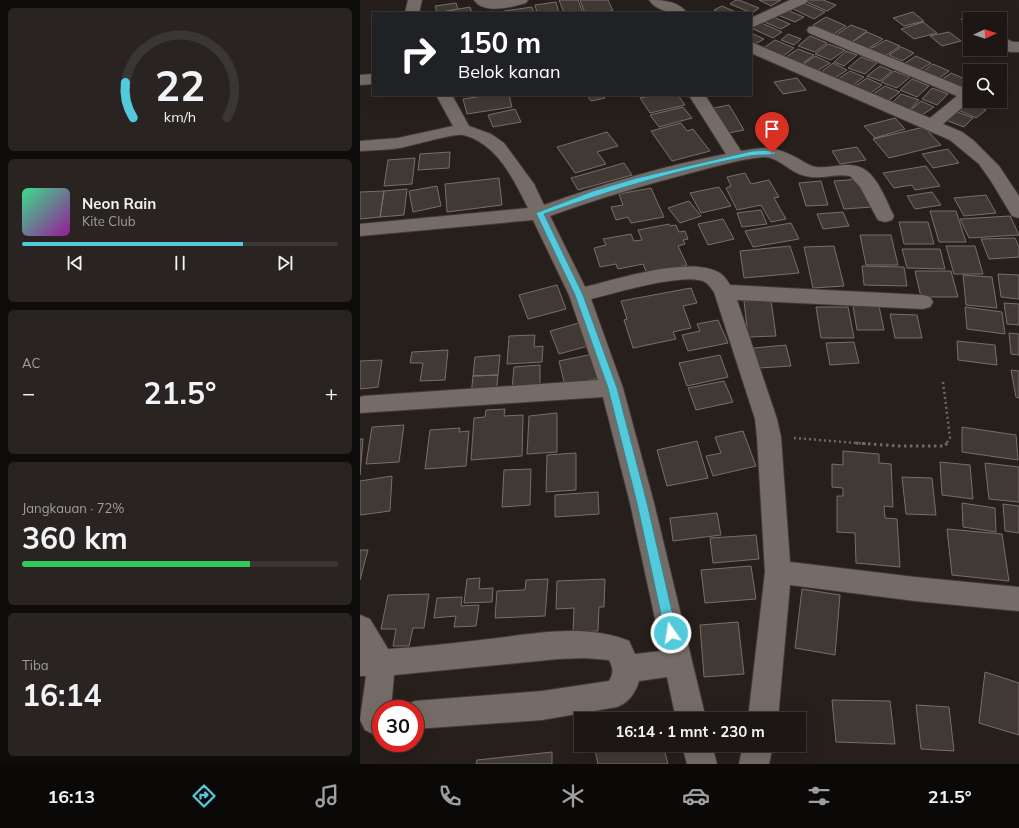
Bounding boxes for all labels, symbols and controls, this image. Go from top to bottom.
north arrow [963,12,1007,56]
map controls [963,12,1007,108]
text: 150 m [458,25,541,60]
icon: right [392,28,444,80]
text: 22 [155,58,205,110]
text: Belok kanan [458,60,560,83]
button: search [963,64,1007,108]
text: km/h [164,107,196,125]
pin [755,112,789,153]
icon: arrive [761,118,783,140]
text: Neon Rain [82,194,156,213]
text: Kite Club [82,213,136,229]
icon: previous [64,252,86,274]
icon: pause [169,252,191,274]
icon: next [274,252,296,274]
text: AC [22,355,40,371]
text: 21.5° [144,374,216,412]
text: − [22,379,35,407]
text: + [325,379,338,407]
text: Jangkauan · 72% [22,500,124,516]
text: 360 km [22,519,128,557]
position arrow [650,612,692,654]
text: Tiba [22,657,49,673]
text: 16:14 [22,676,101,714]
speed limit sign: 30 [372,700,424,752]
text: 16:14 · 1 mnt · 230 m [615,722,765,741]
icon: directions [190,782,218,810]
icon: music [313,782,341,810]
icon: phone [436,782,464,810]
icon: climate [559,782,587,810]
icon: car [682,782,710,810]
icon: filters [805,782,833,810]
text: 16:13 [47,785,95,808]
text: 21.5° [928,785,972,808]

